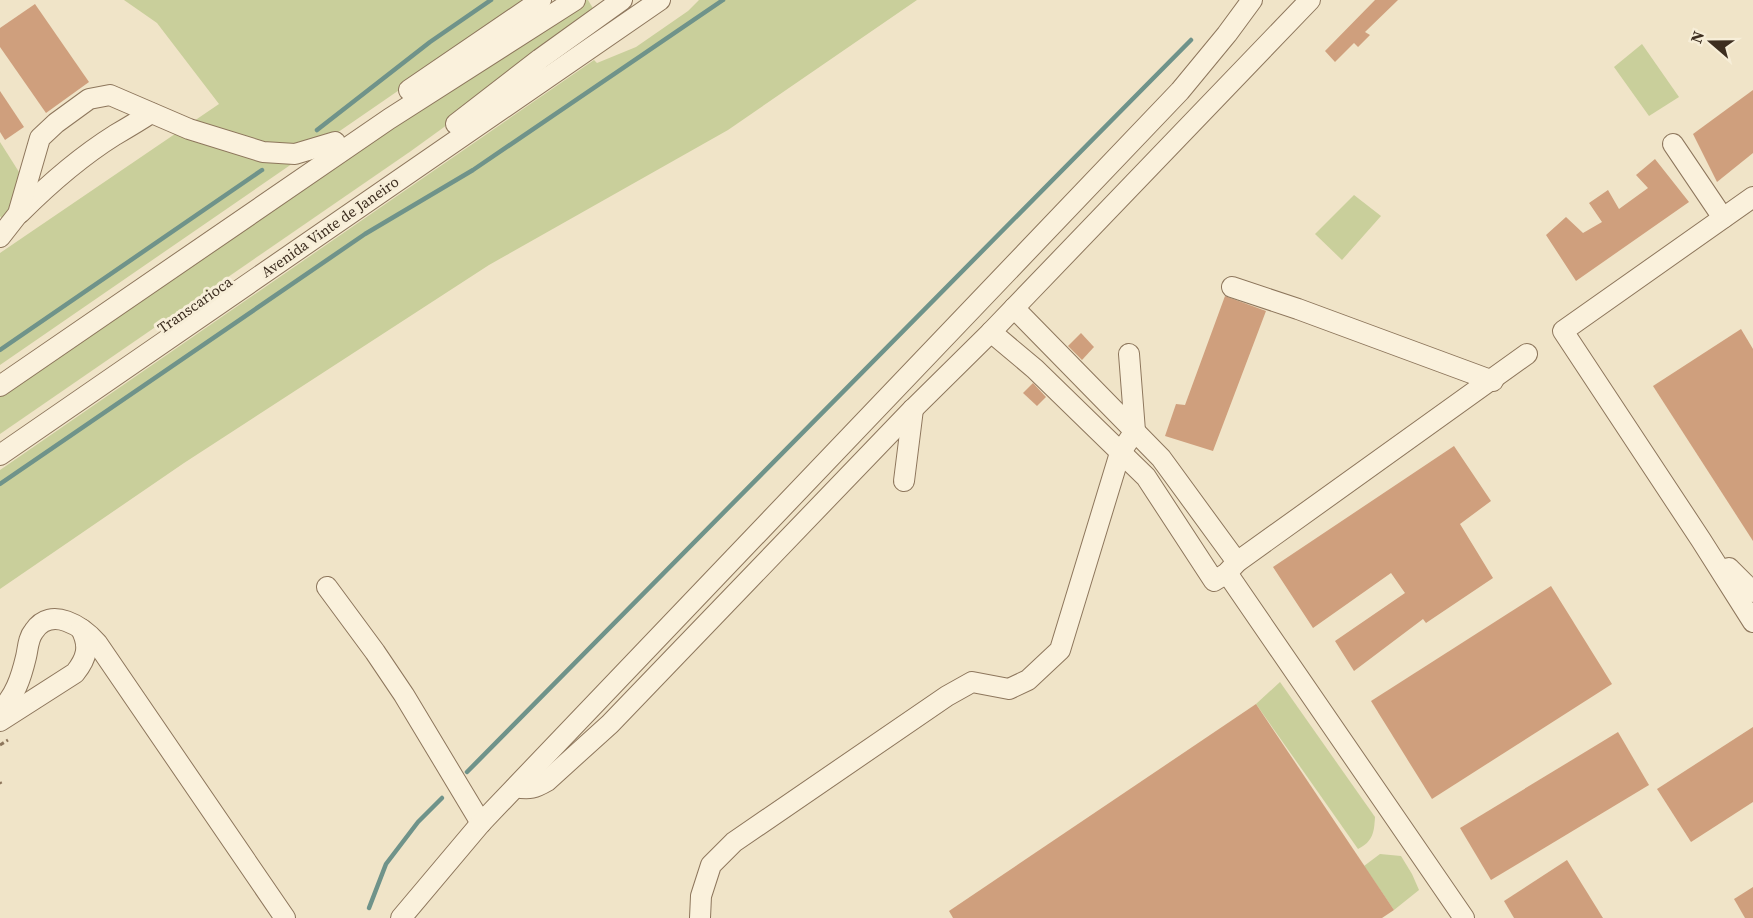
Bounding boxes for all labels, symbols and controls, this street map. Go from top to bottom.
north arrow [1681,12,1741,72]
text: N [1685,27,1709,46]
street label: Avenida Vinte de Janeiro [257,171,403,282]
street label: Transcarioca [153,271,237,338]

